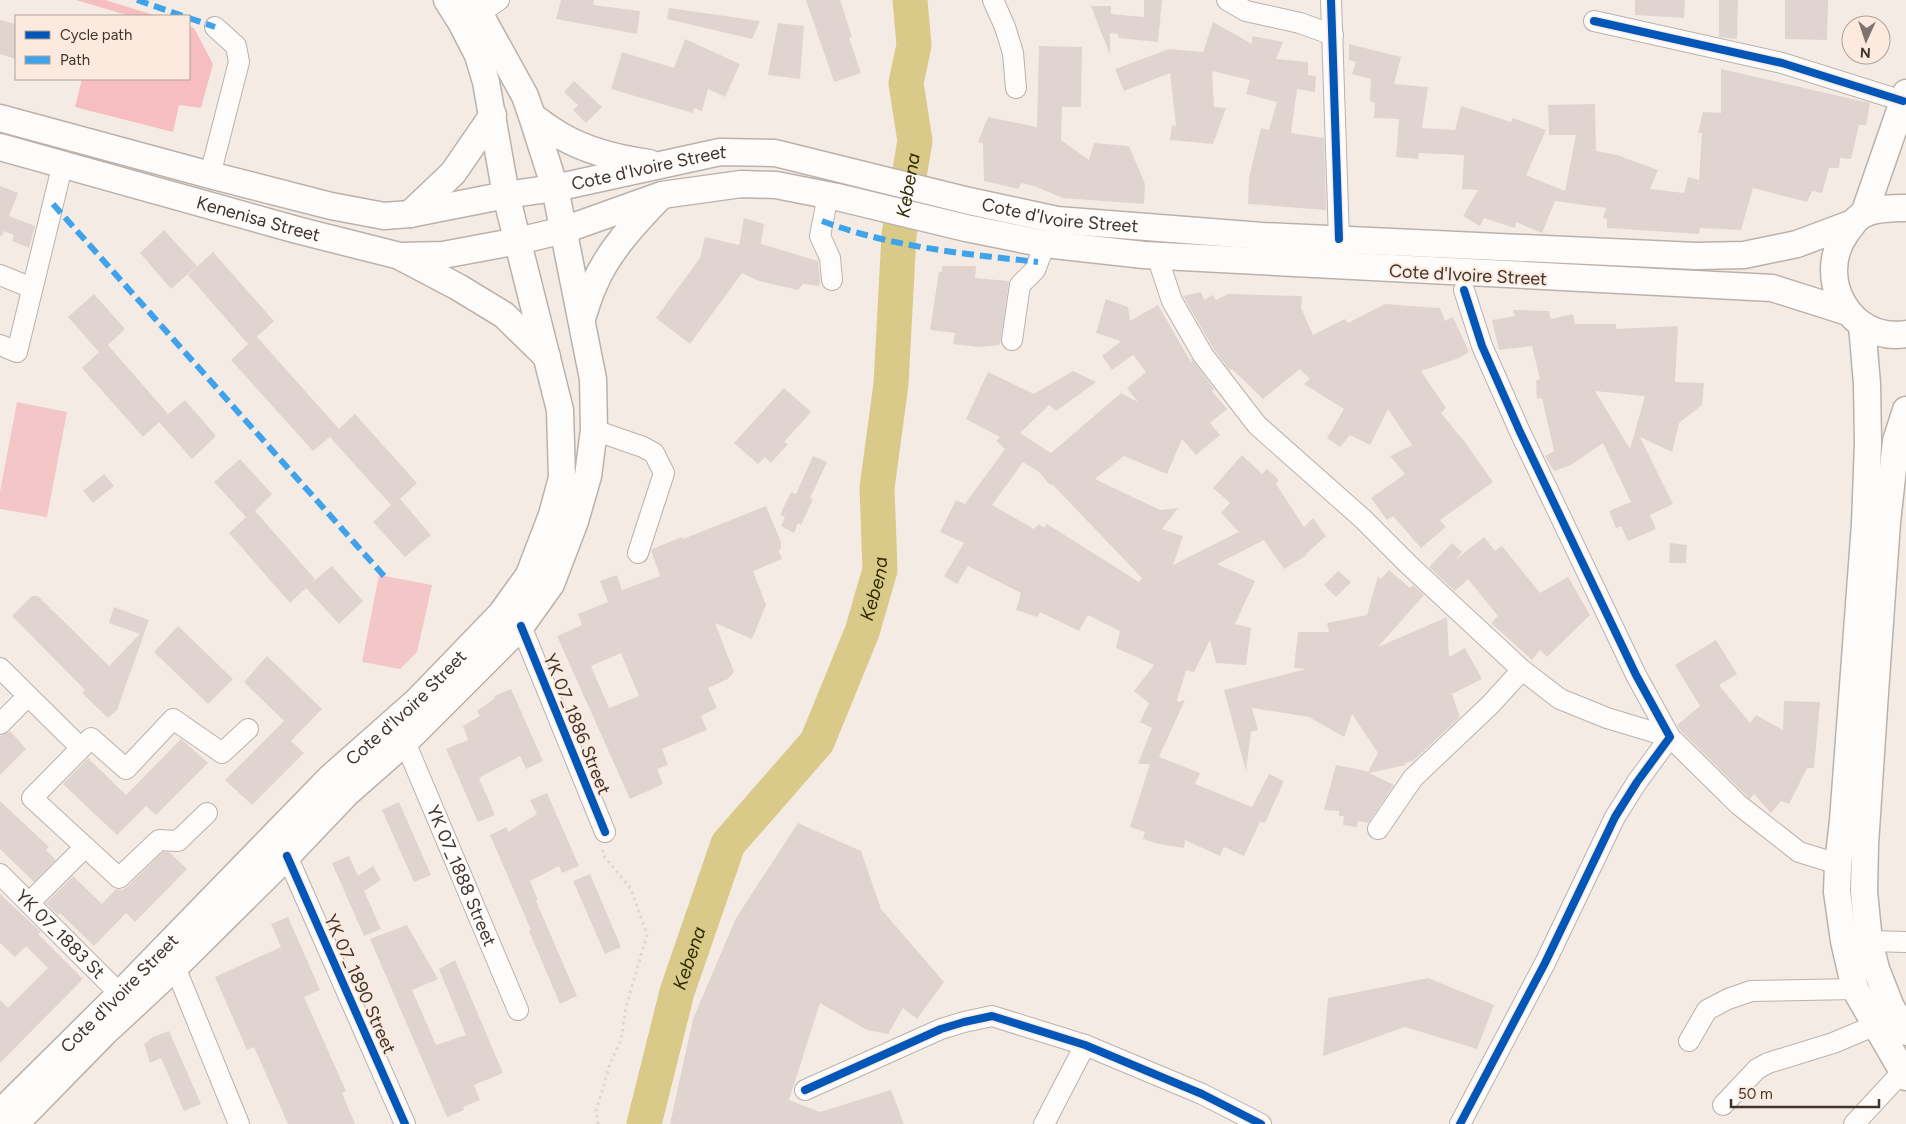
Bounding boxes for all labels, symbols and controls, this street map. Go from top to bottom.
legend [15,15,190,80]
north arrow [1841,15,1891,65]
text: Cycle path [60,26,132,44]
text: N [1859,44,1871,61]
text: Path [60,51,90,69]
street label: Cote d'Ivoire Street [569,141,727,195]
water label: Kebena [891,151,924,219]
street label: Kenenisa Street [194,191,322,246]
street label: Cote d'Ivoire Street [980,193,1139,237]
street label: Cote d'Ivoire Street [1389,260,1548,290]
water label: Kebena [854,556,892,623]
street label: Cote d'Ivoire Street [341,645,471,770]
street label: YK 07_1886 Street [539,650,615,798]
street label: YK 07_1888 Street [422,802,501,950]
street label: YK 07_1883 St [11,885,109,983]
street label: YK 07_1890 Street [319,911,401,1057]
water label: Kebena [667,923,710,993]
street label: Cote d'Ivoire Street [56,929,183,1057]
scale bar [1731,1076,1878,1108]
text: 50 m [1738,1085,1773,1103]

